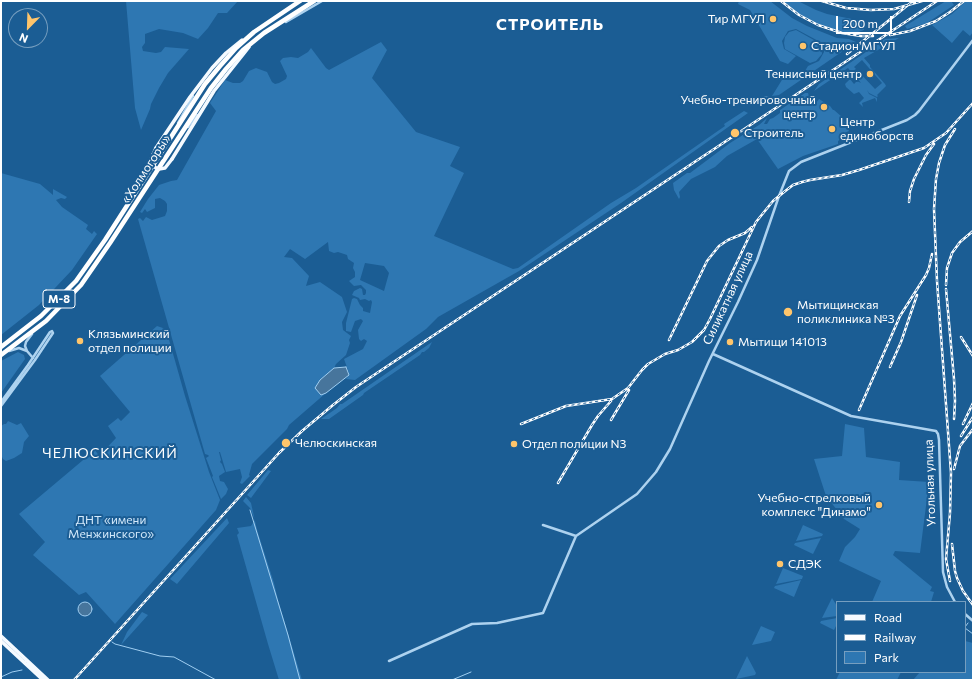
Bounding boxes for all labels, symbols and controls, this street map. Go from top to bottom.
north arrow [8,8,48,48]
scale bar [838,8,894,34]
place label: Тир МГУЛ [708,12,765,26]
marker: Тир МГУЛ [768,14,778,24]
district label: СТРОИТЕЛЬ [496,15,604,35]
text: 200 m [843,16,878,30]
text: N [17,31,30,46]
place label: Стадион МГУЛ [811,39,895,53]
marker: Стадион МГУЛ [798,41,808,51]
place label: Теннисный центр [765,67,862,81]
marker: Теннисный центр [865,69,875,79]
place label: Учебно-тренировочный центр [680,93,816,121]
marker: Учебно-тренировочный центр [819,102,829,112]
place label: Центр единоборств [840,115,914,143]
marker: Центр единоборств [827,124,837,134]
place label: Строитель [744,126,804,140]
marker: Строитель [729,127,741,139]
street label: «Холмогоры» [118,132,174,206]
street label: Силикатная улица [700,249,756,347]
road number: М-8 [43,290,75,308]
place label: Мытищинская поликлиника №3 [797,298,895,326]
marker: Мытищинская поликлиника №3 [782,306,794,318]
place label: Клязьминский отдел полиции [88,327,172,355]
place label: Мытищи 141013 [738,335,827,349]
marker: Клязьминский отдел полиции [75,336,85,346]
marker: Мытищи 141013 [725,337,735,347]
place label: Челюскинская [295,436,377,450]
marker: Челюскинская [280,437,292,449]
place label: Отдел полиции N3 [522,437,626,451]
marker: Отдел полиции N3 [509,439,519,449]
street label: Угольная улица [921,439,939,527]
district label: ЧЕЛЮСКИНСКИЙ [42,445,178,461]
place label: Учебно-стрелковый комплекс "Динамо" [757,491,871,519]
marker: Учебно-стрелковый комплекс "Динамо" [874,500,884,510]
park label: ДНТ «имени Менжинского» [68,513,154,541]
place label: СДЭК [788,557,822,571]
marker: СДЭК [775,559,785,569]
legend [836,601,966,673]
text: Road [874,610,902,624]
text: Railway [874,630,916,644]
text: Park [874,650,899,664]

